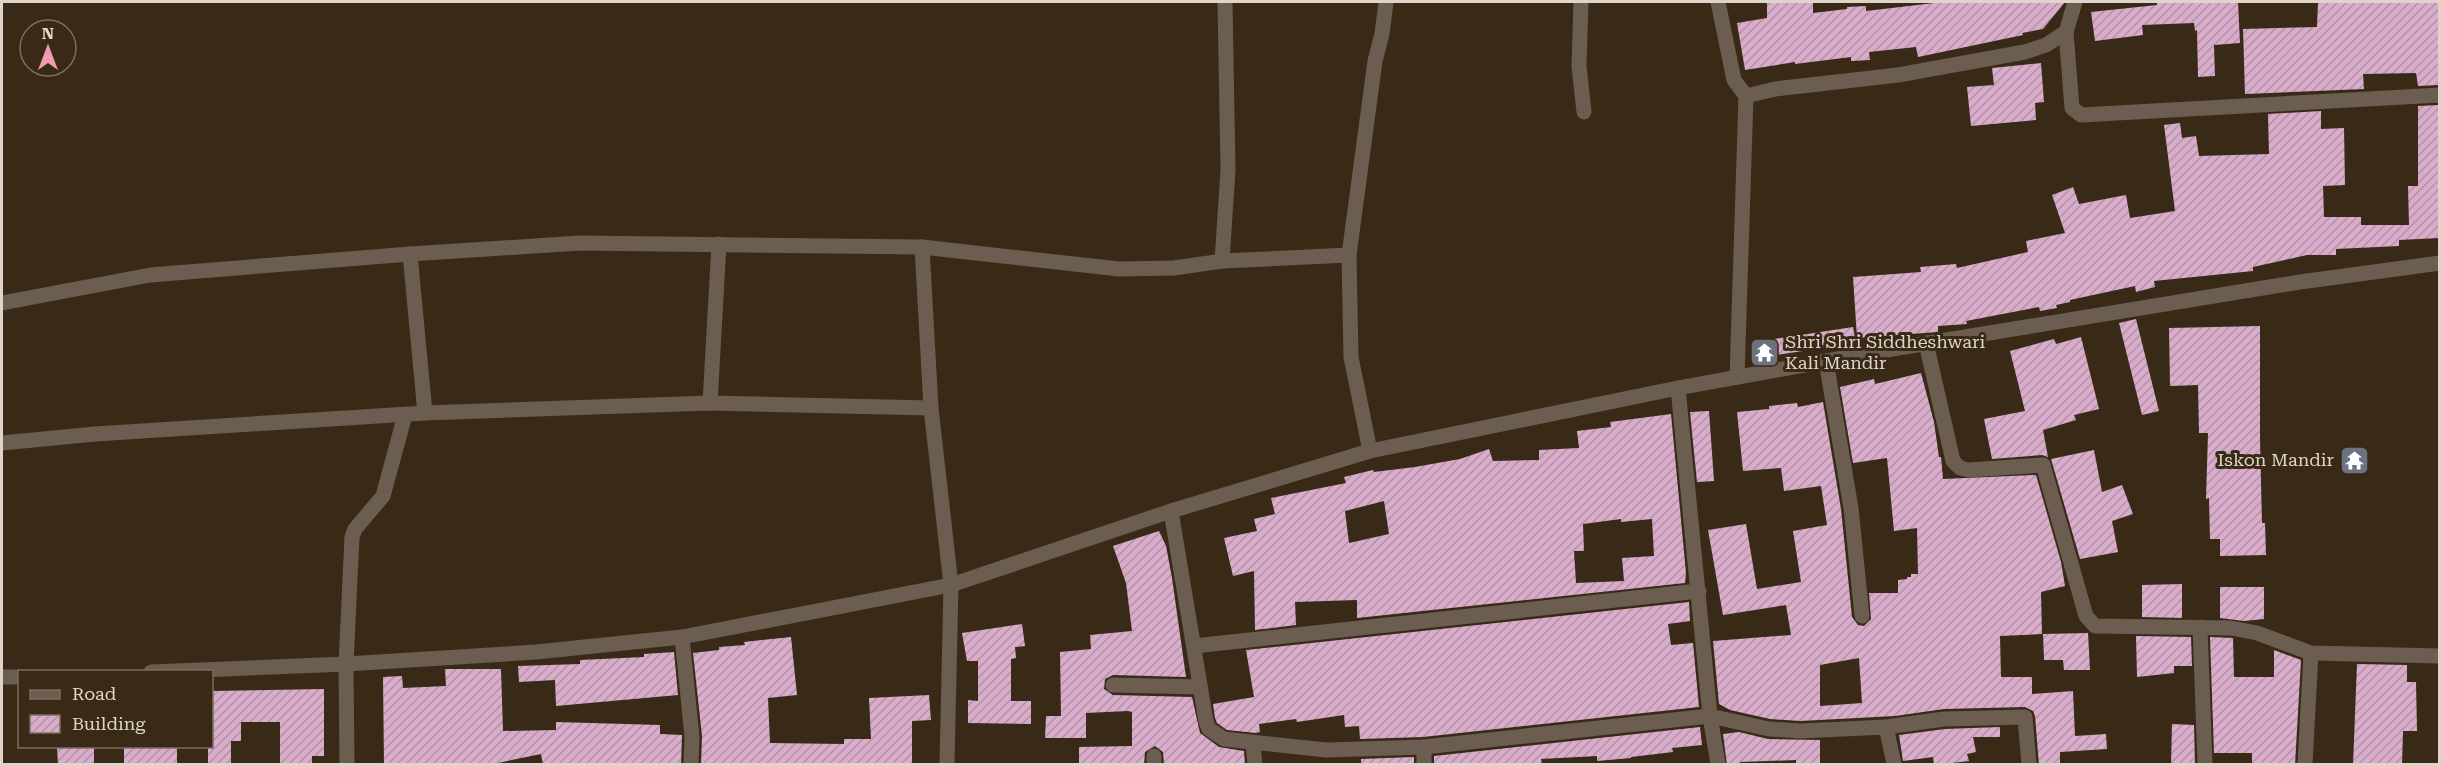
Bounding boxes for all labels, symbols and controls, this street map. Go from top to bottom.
north arrow [18,18,78,78]
text: N [42,24,54,43]
place label: Shri Shri Siddheshwari Kali Mandir [1785,331,1985,373]
temple icon: Shri Shri Siddheshwari Kali Mandir [1748,336,1780,368]
temple icon: Iskon Mandir [2339,444,2371,476]
place label: Iskon Mandir [2218,449,2334,470]
legend [18,670,213,748]
text: Road [72,683,117,704]
text: Building [72,713,146,734]

